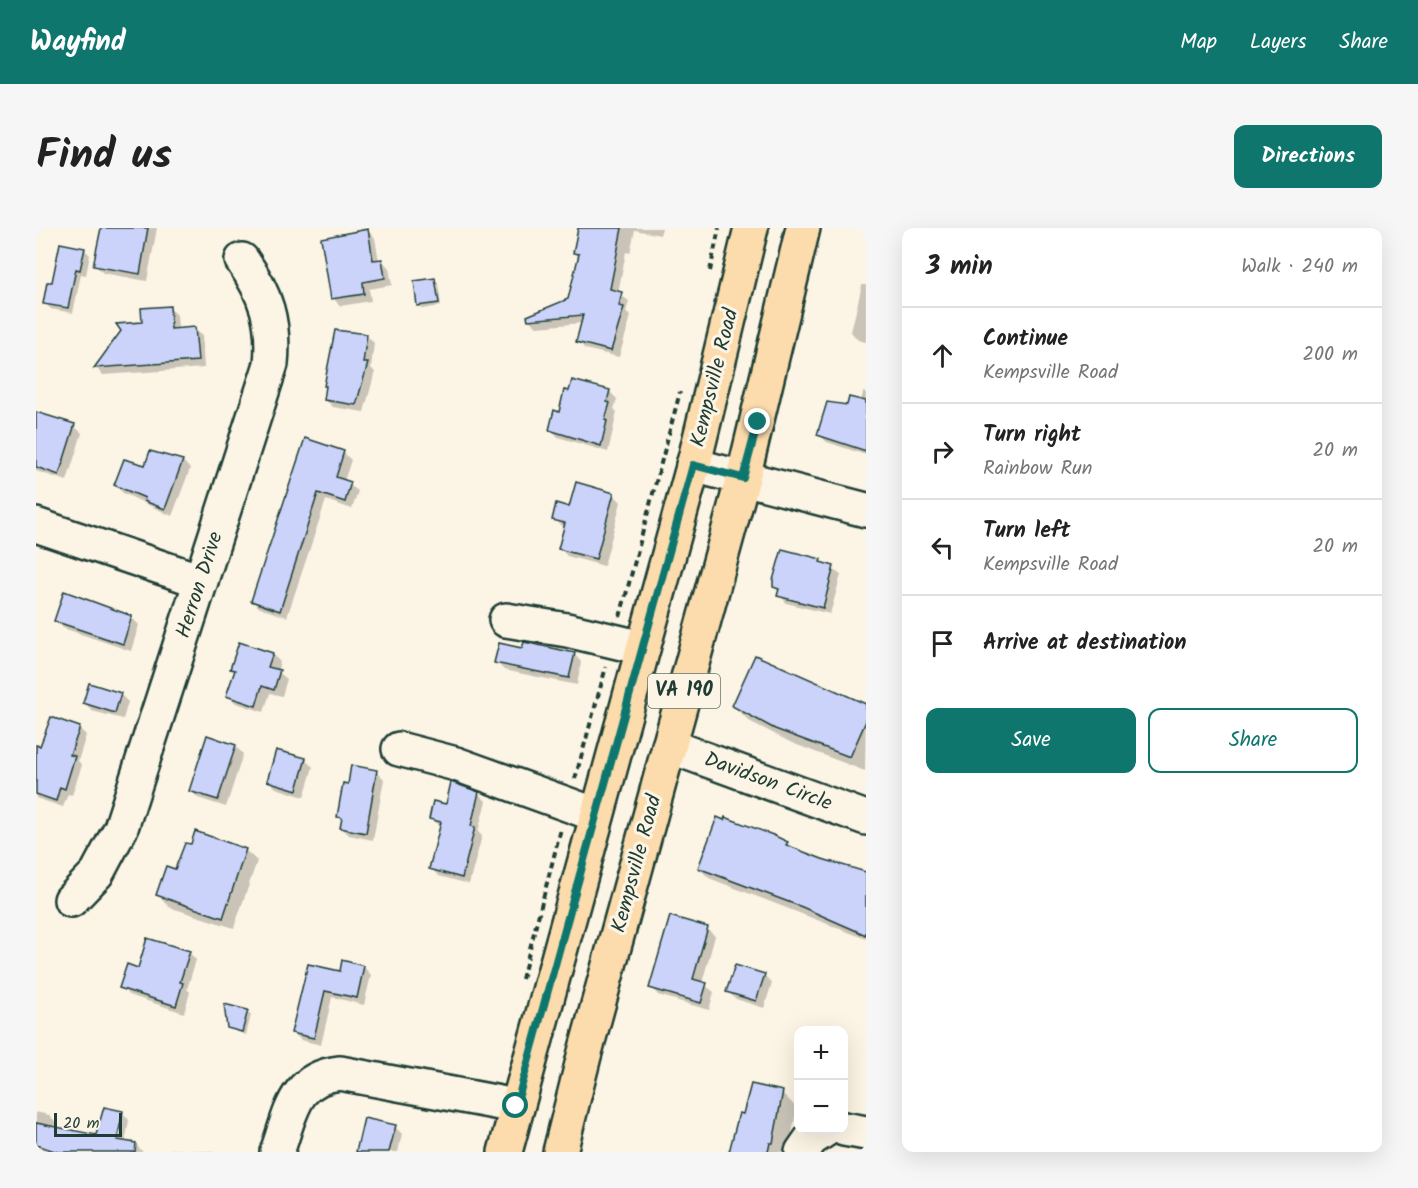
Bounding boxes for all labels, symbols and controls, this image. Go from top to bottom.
text: Wayfind [30,20,126,65]
text: Map [1180,26,1217,59]
text: Layers [1250,26,1306,59]
text: Share [1339,26,1388,59]
text: Find us [36,123,172,190]
button: Directions [1234,125,1382,188]
text: 3 min [926,246,993,288]
text: Walk · 240 m [1241,251,1358,283]
street label: Kempsville Road [682,305,748,451]
text: Continue [983,322,1068,357]
icon: ahead [926,339,959,372]
text: 200 m [1302,339,1358,371]
text: Kempsville Road [983,357,1118,389]
route end [744,408,770,434]
text: Turn right [983,418,1081,453]
icon: right [926,435,959,468]
text: 20 m [1312,435,1358,467]
text: Rainbow Run [983,453,1092,485]
text: Turn left [983,514,1070,549]
street label: Herron Drive [167,527,233,643]
icon: left [926,531,959,564]
text: 20 m [1312,531,1358,563]
text: Kempsville Road [983,549,1118,581]
text: Arrive at destination [983,626,1186,661]
icon: arrive [926,627,959,660]
road number: VA 190 [648,674,720,708]
button: Save [926,708,1136,773]
button: Share [1148,708,1358,773]
street label: Davidson Circle [699,744,837,821]
street label: Kempsville Road [603,791,671,937]
map controls [794,1026,848,1134]
button: + [794,1026,848,1080]
button: − [794,1080,848,1134]
route start [502,1092,528,1118]
scale bar [54,1110,122,1138]
text: 20 m [63,1111,99,1136]

